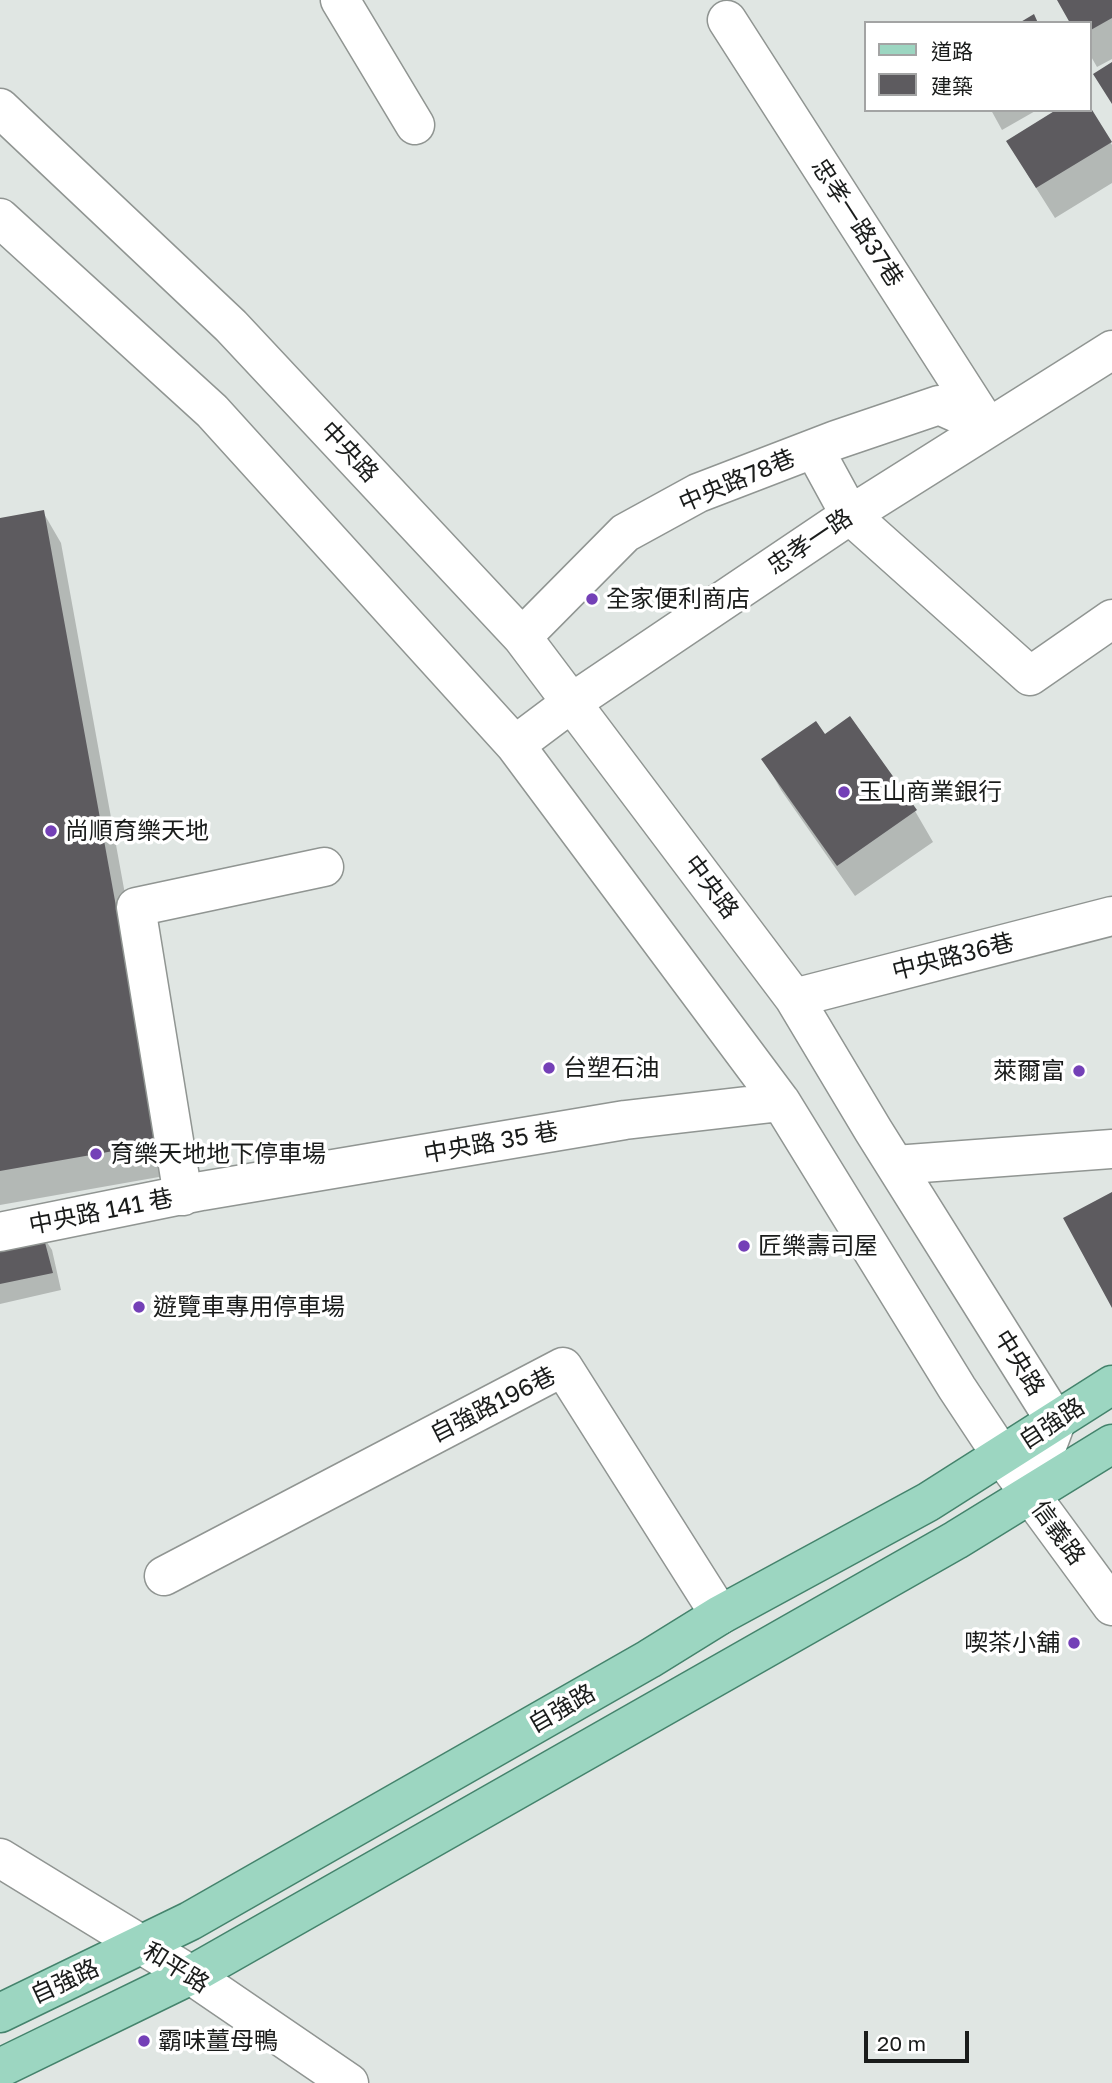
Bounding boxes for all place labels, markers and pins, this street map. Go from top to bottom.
place label: 全家便利商店 [606,585,750,613]
marker: 全家便利商店 [584,591,600,607]
place label: 玉山商業銀行 [858,778,1002,806]
marker: 玉山商業銀行 [836,784,852,800]
place label: 尚順育樂天地 [65,817,209,845]
marker: 尚順育樂天地 [43,823,59,839]
place label: 台塑石油 [563,1054,659,1082]
place label: 萊爾富 [993,1057,1065,1085]
marker: 台塑石油 [541,1060,557,1076]
marker: 萊爾富 [1071,1063,1087,1079]
place label: 育樂天地地下停車場 [110,1140,326,1168]
marker: 育樂天地地下停車場 [88,1146,104,1162]
place label: 匠樂壽司屋 [758,1232,878,1260]
marker: 匠樂壽司屋 [736,1238,752,1254]
place label: 遊覽車專用停車場 [153,1293,345,1321]
marker: 遊覽車專用停車場 [131,1299,147,1315]
place label: 喫茶小舖 [964,1629,1060,1657]
marker: 喫茶小舖 [1066,1635,1082,1651]
place label: 霸味薑母鴨 [158,2027,278,2055]
marker: 霸味薑母鴨 [136,2033,152,2049]

